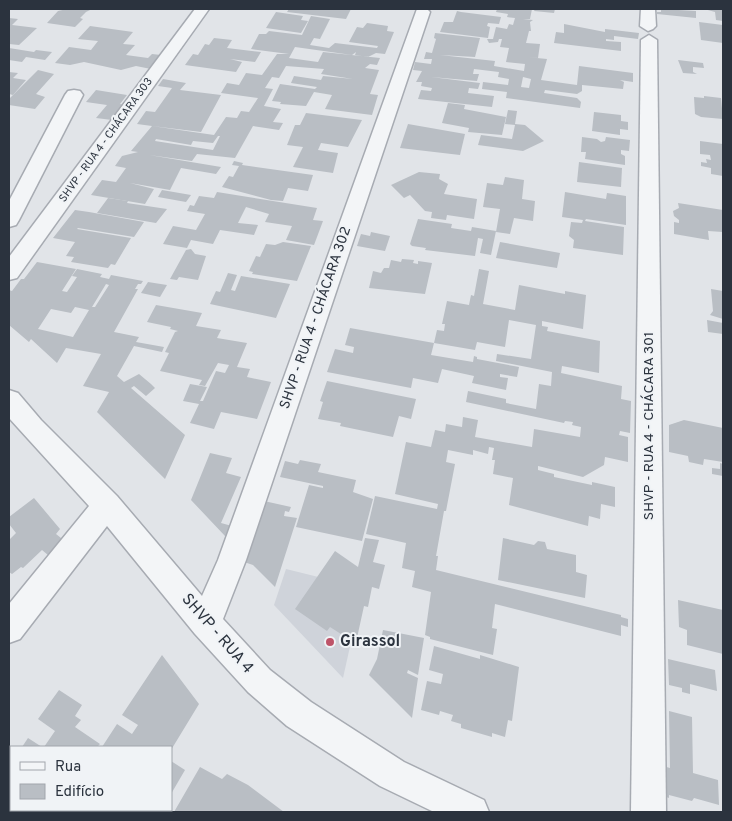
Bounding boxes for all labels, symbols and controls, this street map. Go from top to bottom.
street label: SHVP - RUA 4 - CHÁCARA 303 [55,74,156,205]
street label: SHVP - RUA 4 - CHÁCARA 302 [276,224,355,411]
street label: SHVP - RUA 4 - CHÁCARA 301 [640,332,658,520]
street label: SHVP - RUA 4 [177,590,257,678]
place label: Girassol [340,632,400,652]
marker: Girassol [324,636,336,648]
legend [10,746,172,811]
text: Rua [55,758,81,777]
text: Edifício [55,783,104,802]

